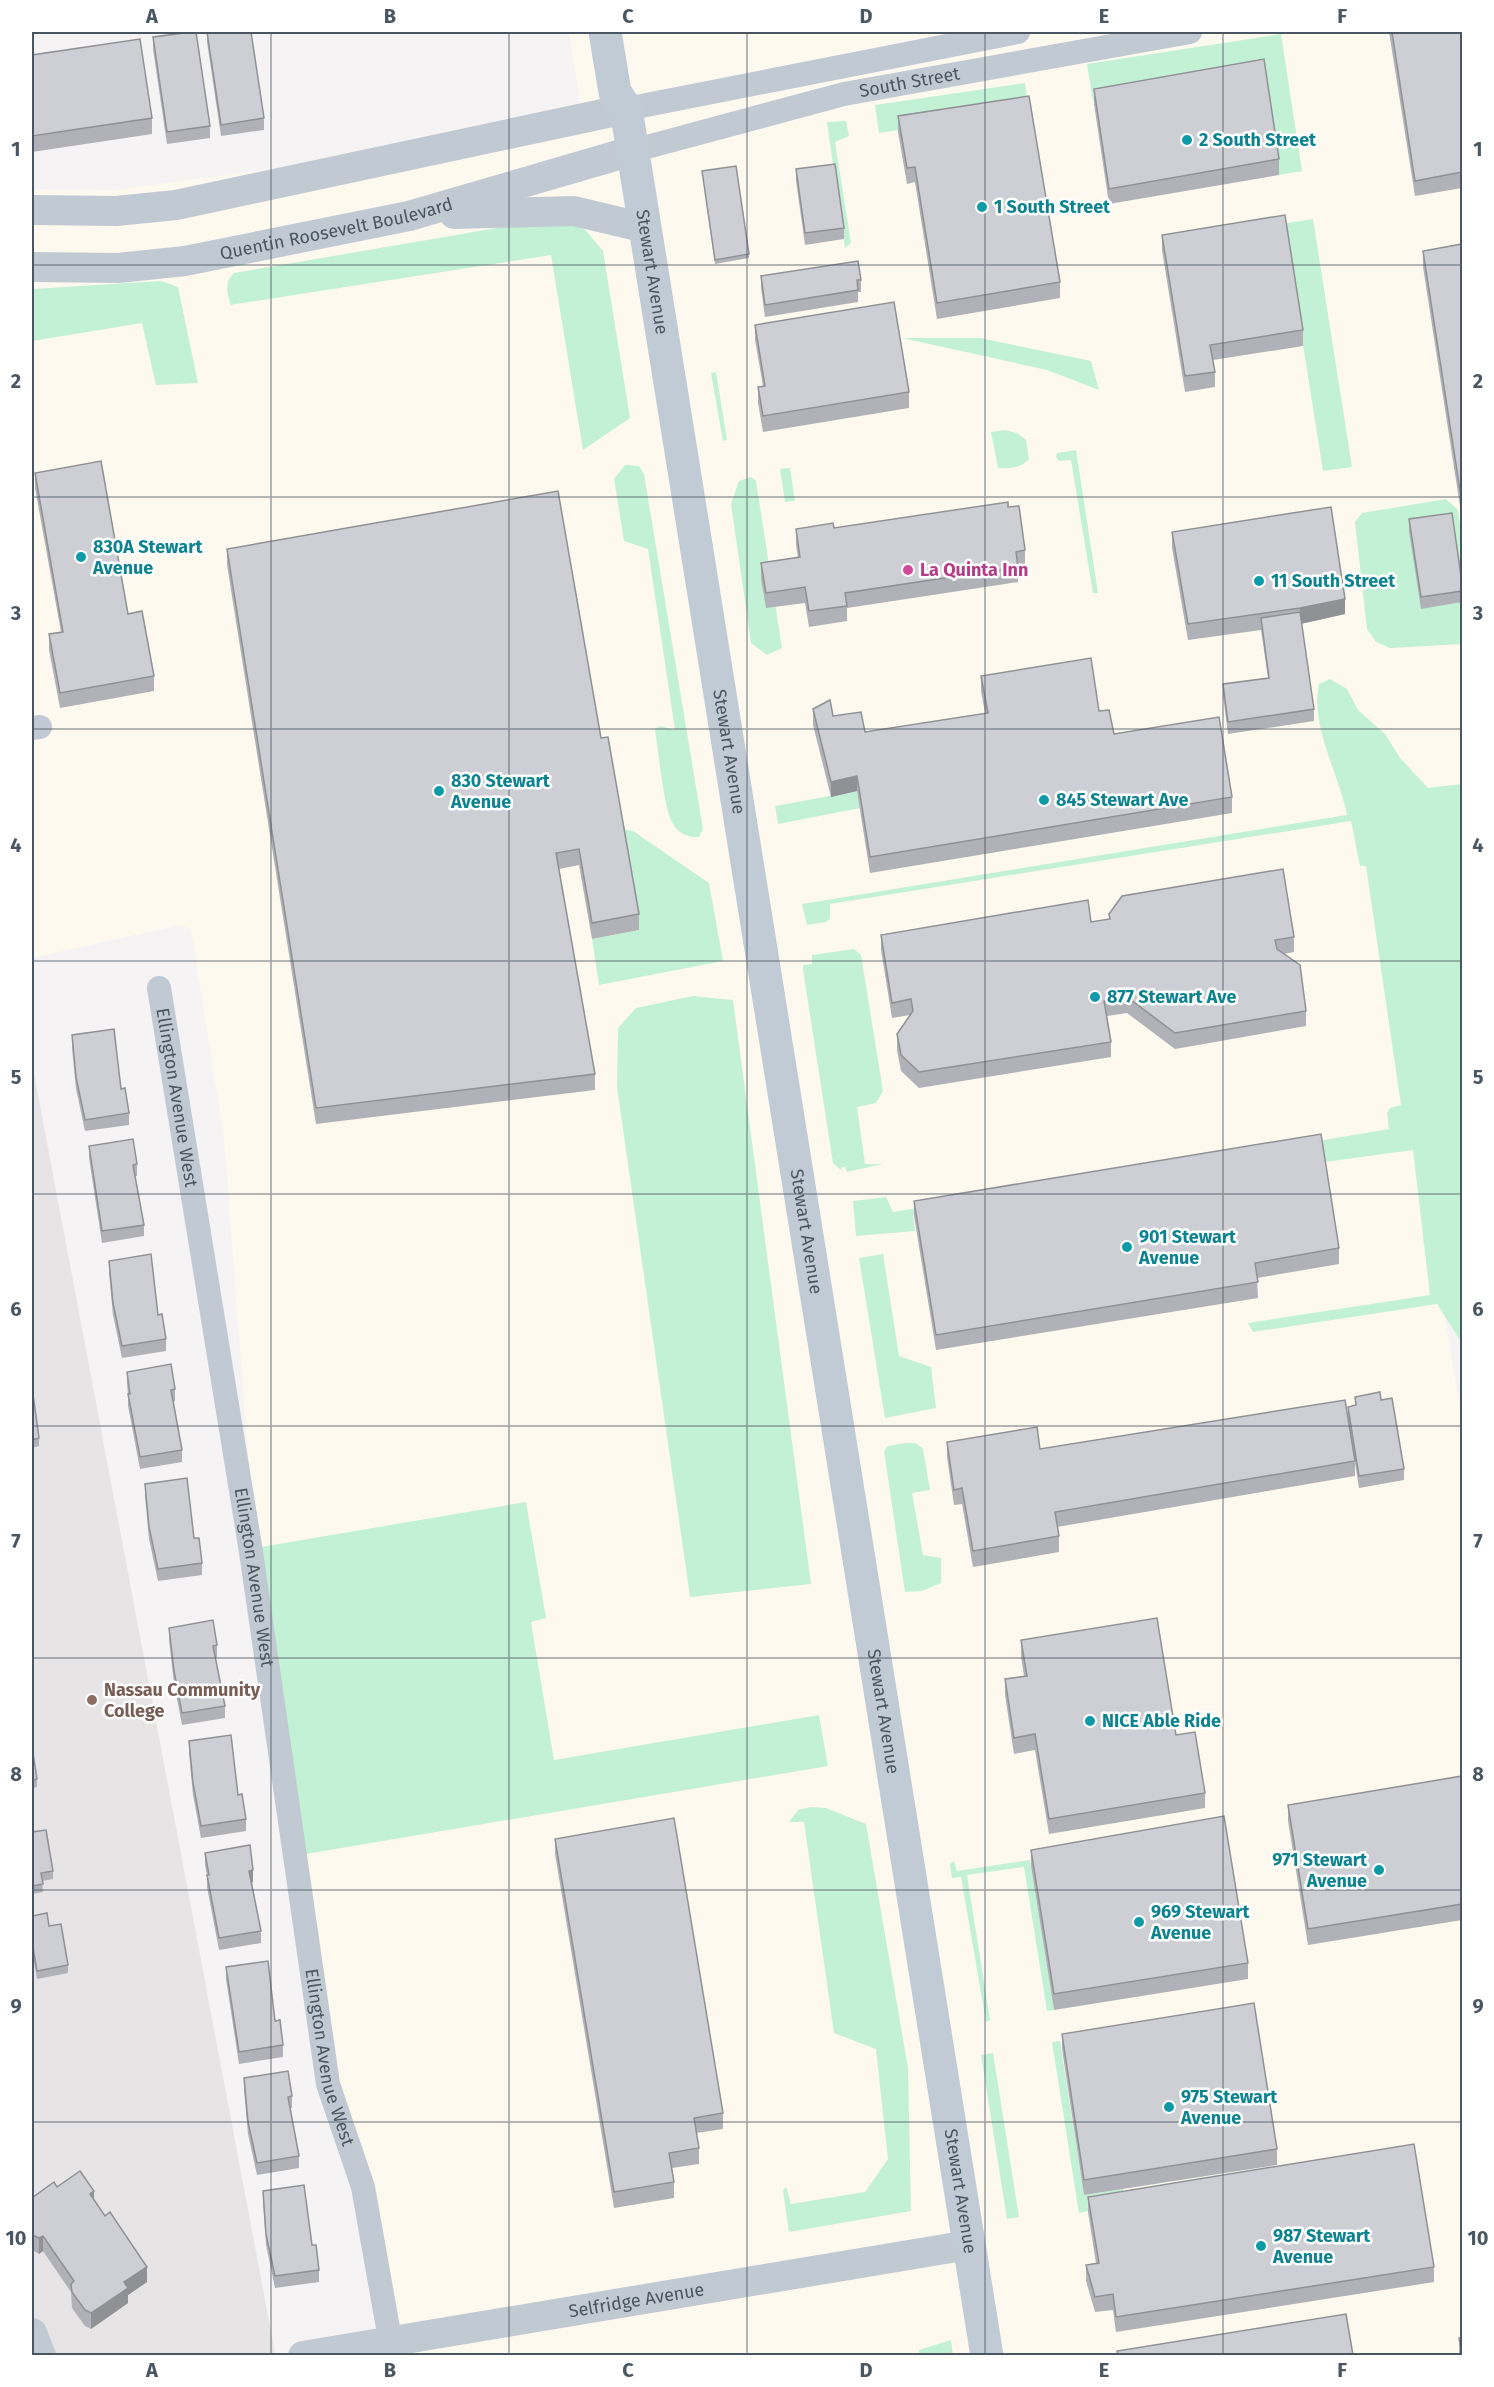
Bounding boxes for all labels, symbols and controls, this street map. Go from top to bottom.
text: A [145,4,159,28]
text: B [384,4,396,28]
text: C [622,4,634,28]
text: D [859,4,873,28]
text: E [1099,4,1109,28]
text: F [1337,4,1347,28]
street label: South Street [858,62,962,102]
place label: 2 South Street [1199,129,1317,151]
marker: 2 South Street [1180,133,1194,147]
text: 1 [11,137,21,161]
text: 1 [1473,137,1483,161]
street label: Quentin Roosevelt Boulevard [218,193,455,265]
place label: 1 South Street [994,196,1111,218]
marker: 1 South Street [975,200,989,214]
street label: Stewart Avenue [631,208,673,336]
text: 2 [11,369,21,393]
text: 2 [1473,369,1483,393]
place label: 830A Stewart Avenue [92,536,203,579]
marker: 830A Stewart Avenue [74,550,88,564]
place label: La Quinta Inn [920,559,1028,581]
marker: La Quinta Inn [901,563,915,577]
place label: 11 South Street [1271,570,1396,592]
marker: 11 South Street [1252,574,1266,588]
text: 3 [10,601,21,625]
text: 3 [1472,601,1483,625]
street label: Stewart Avenue [708,688,750,816]
place label: 830 Stewart Avenue [450,770,551,813]
marker: 830 Stewart Avenue [432,784,446,798]
place label: 845 Stewart Ave [1056,789,1188,811]
marker: 845 Stewart Ave [1037,793,1051,807]
text: 4 [10,833,22,857]
text: 4 [1472,833,1484,857]
place label: 877 Stewart Ave [1107,986,1236,1008]
marker: 877 Stewart Ave [1088,990,1102,1004]
street label: Ellington Avenue West [151,1006,202,1189]
text: 5 [11,1065,22,1089]
text: 5 [1473,1065,1484,1089]
street label: Stewart Avenue [785,1167,827,1296]
place label: 901 Stewart Avenue [1138,1226,1237,1269]
marker: 901 Stewart Avenue [1120,1240,1134,1254]
text: 6 [10,1297,22,1321]
text: 6 [1472,1297,1484,1321]
street label: Ellington Avenue West [230,1486,279,1669]
text: 7 [11,1529,21,1553]
text: 7 [1473,1529,1483,1553]
street label: Stewart Avenue [863,1647,904,1776]
place label: Nassau Community College [104,1679,261,1722]
marker: Nassau Community College [85,1693,99,1707]
place label: NICE Able Ride [1102,1710,1221,1732]
marker: NICE Able Ride [1083,1714,1097,1728]
text: 8 [10,1762,22,1786]
text: 8 [1472,1762,1484,1786]
place label: 971 Stewart Avenue [1272,1849,1368,1892]
marker: 971 Stewart Avenue [1372,1863,1386,1877]
place label: 969 Stewart Avenue [1150,1901,1250,1944]
marker: 969 Stewart Avenue [1132,1915,1146,1929]
street label: Ellington Avenue West [300,1967,359,2149]
text: 9 [10,1994,22,2018]
text: 9 [1472,1994,1484,2018]
place label: 975 Stewart Avenue [1180,2086,1278,2129]
marker: 975 Stewart Avenue [1162,2100,1176,2114]
street label: Stewart Avenue [940,2127,981,2255]
place label: 987 Stewart Avenue [1272,2225,1371,2268]
text: 10 [6,2226,26,2250]
text: 10 [1468,2226,1488,2250]
marker: 987 Stewart Avenue [1254,2239,1268,2253]
street label: Selfridge Avenue [567,2278,706,2323]
text: A [145,2358,159,2382]
text: B [384,2358,396,2382]
text: C [622,2358,634,2382]
text: D [859,2358,873,2382]
text: E [1099,2358,1109,2382]
text: F [1337,2358,1347,2382]

